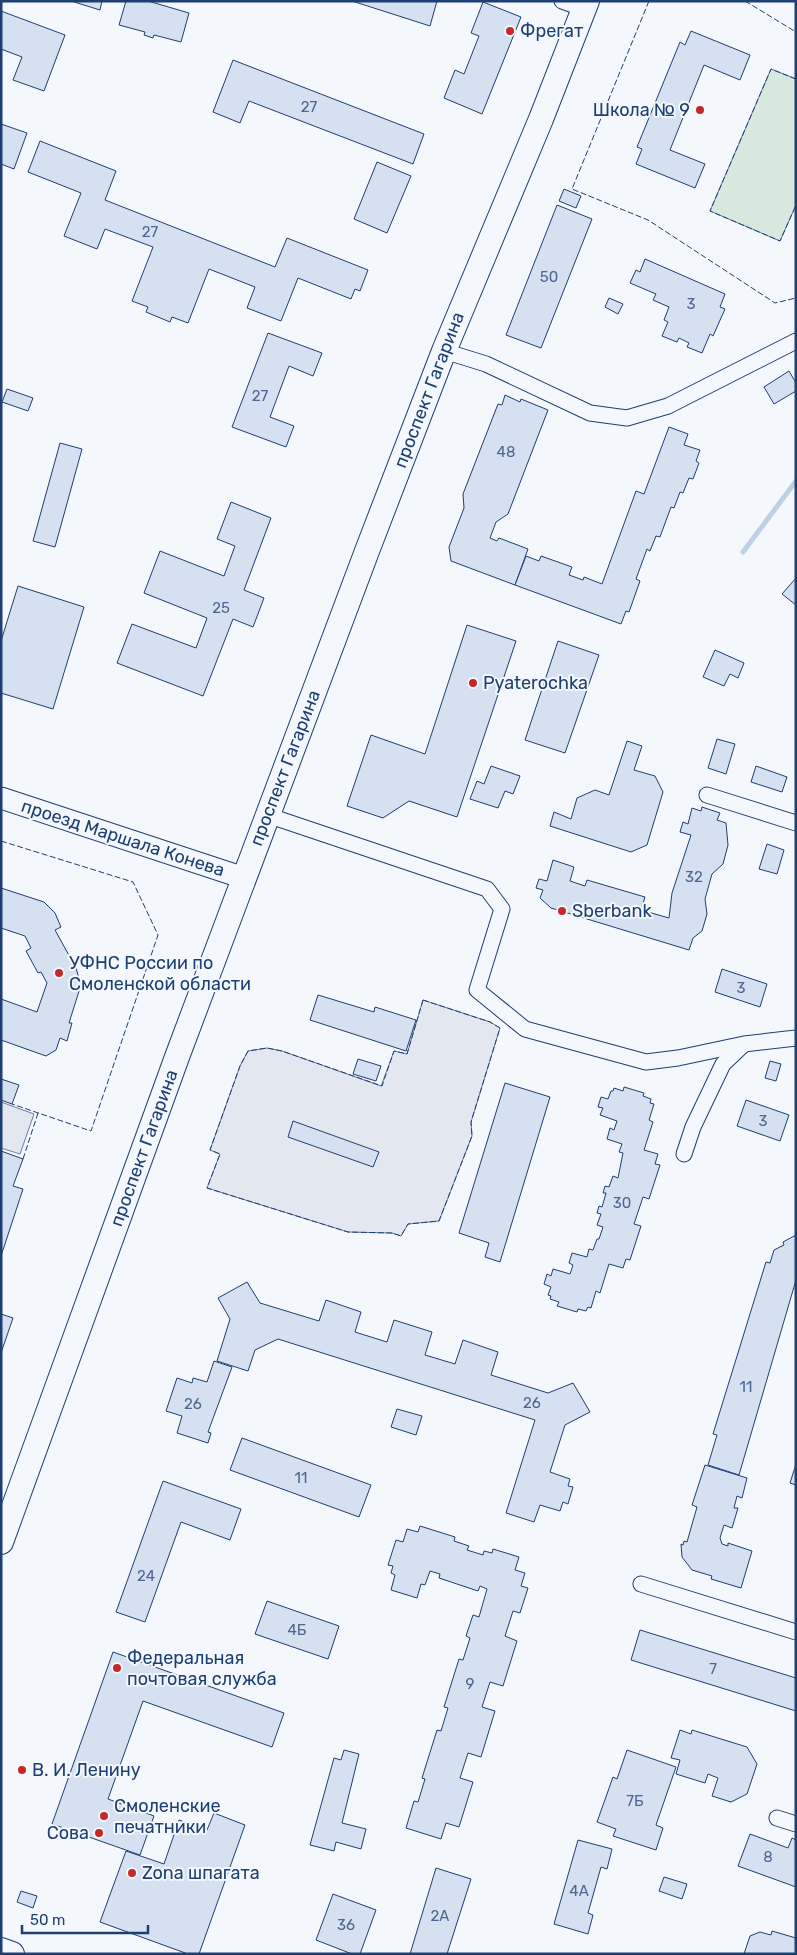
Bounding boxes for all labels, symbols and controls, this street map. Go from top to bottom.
place label: Фрегат [520,20,583,42]
marker: Фрегат [504,25,516,37]
house number: 27 [301,98,318,116]
place label: Школа № 9 [593,99,690,121]
marker: Школа № 9 [694,104,706,116]
house number: 27 [142,223,159,241]
house number: 50 [540,268,558,286]
house number: 3 [686,295,696,313]
street label: проспект Гагарина [389,309,469,471]
house number: 27 [252,387,269,405]
house number: 48 [497,443,515,461]
house number: 25 [212,599,230,617]
place label: Pyaterochka [483,672,588,694]
marker: Pyaterochka [467,677,479,689]
street label: проспект Гагарина [245,687,325,849]
street label: проезд Маршала Конева [19,795,227,881]
house number: 32 [685,868,703,886]
place label: Sberbank [572,900,652,922]
marker: Sberbank [556,905,568,917]
place label: УФНС России по Смоленской области [69,952,251,995]
marker: УФНС России по Смоленской области [53,967,65,979]
house number: 3 [736,979,746,997]
street label: проспект Гагарина [105,1067,183,1229]
house number: 3 [758,1112,768,1130]
house number: 30 [613,1194,631,1212]
house number: 11 [740,1378,752,1396]
house number: 26 [523,1394,541,1412]
house number: 26 [184,1395,202,1413]
house number: 11 [295,1469,307,1487]
house number: 24 [137,1567,155,1585]
house number: 4Б [288,1621,307,1639]
place label: Федеральная почтовая служба [127,1647,277,1690]
house number: 7 [709,1660,717,1678]
marker: Федеральная почтовая служба [111,1662,123,1674]
house number: 9 [466,1675,475,1693]
place label: В. И. Ленину [32,1759,141,1781]
marker: В. И. Ленину [16,1764,28,1776]
house number: 7Б [626,1792,644,1810]
place label: Смоленские печатники [114,1795,221,1838]
marker: Смоленские печатники [98,1810,110,1822]
place label: Сова [47,1822,89,1844]
marker: Сова [93,1827,105,1839]
house number: 8 [763,1848,773,1866]
place label: Zona шпагата [142,1862,260,1884]
marker: Zona шпагата [126,1867,138,1879]
house number: 4А [569,1882,589,1900]
scale bar [22,1902,149,1934]
house number: 2А [431,1907,449,1925]
text: 50 m [30,1911,65,1929]
house number: 36 [337,1916,355,1934]

